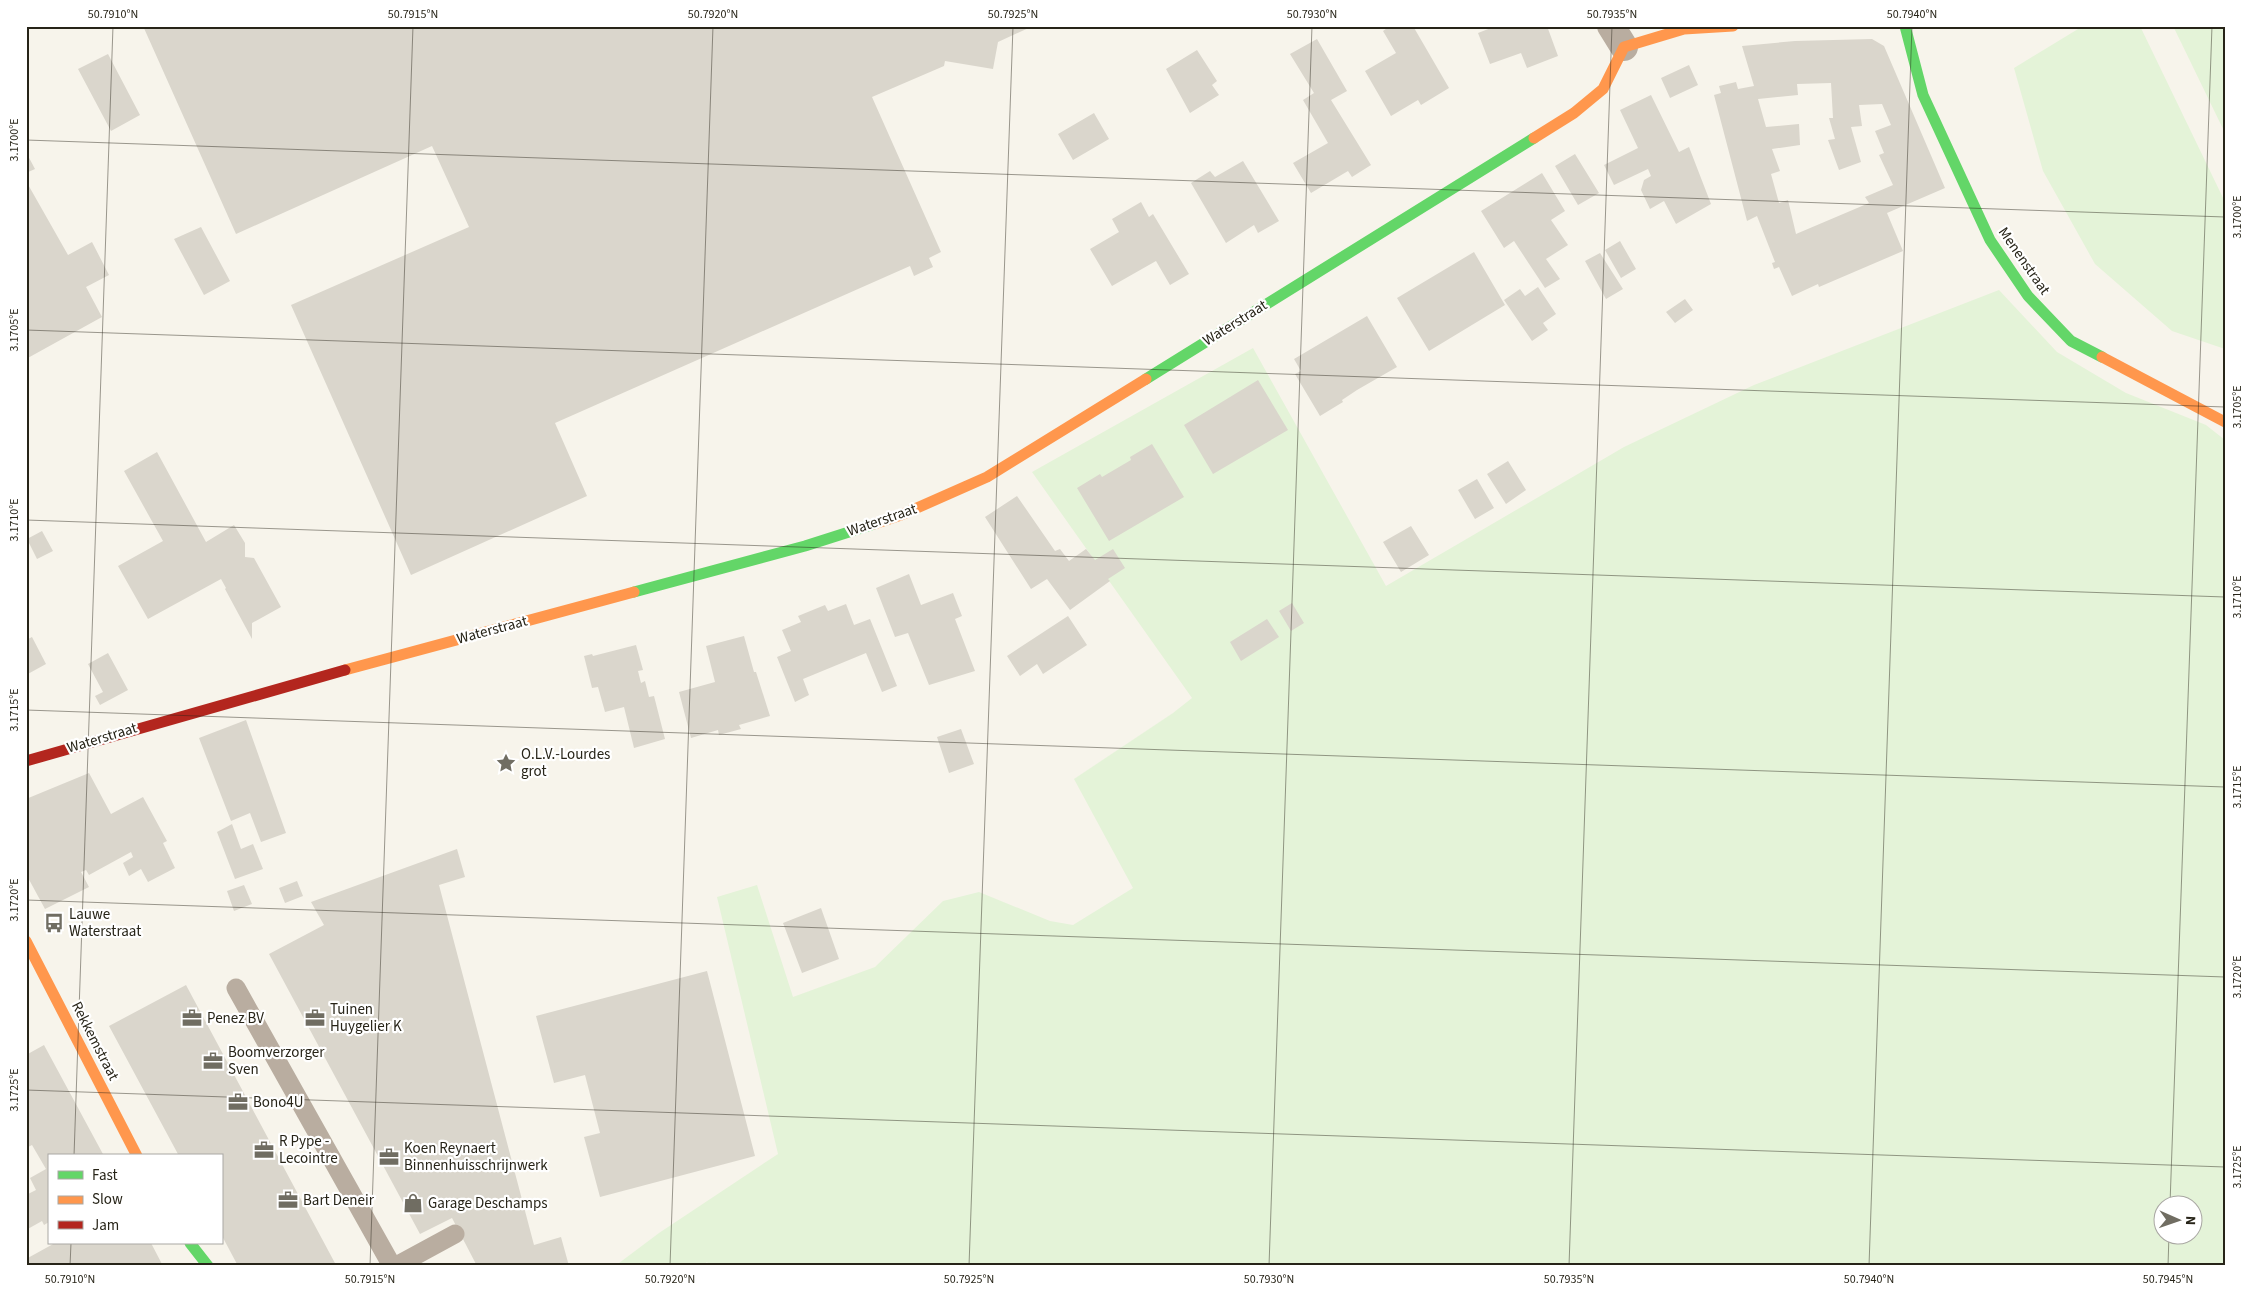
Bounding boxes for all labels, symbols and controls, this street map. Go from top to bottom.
text: 50.7910°N [88,6,138,23]
text: 50.7915°N [388,6,438,23]
text: 50.7920°N [688,6,738,23]
text: 50.7925°N [988,6,1038,23]
text: 50.7930°N [1287,6,1337,23]
text: 50.7935°N [1587,6,1637,23]
text: 50.7940°N [1887,6,1937,23]
text: 3.1700°E [6,118,23,162]
text: 3.1700°E [2229,195,2246,239]
street label: Menenstraat [1993,223,2055,299]
street label: Waterstraat [1199,295,1271,351]
text: 3.1705°E [6,308,23,352]
text: 3.1705°E [2229,385,2246,429]
text: 3.1710°E [6,498,23,542]
street label: Waterstraat [844,498,920,542]
text: 3.1710°E [2229,575,2246,619]
street label: Waterstraat [454,611,530,649]
text: 3.1715°E [6,688,23,732]
street label: Waterstraat [64,717,140,759]
place label: O.L.V.-Lourdes grot [521,744,610,782]
place icon: O.L.V.-Lourdes grot [495,752,517,774]
text: 3.1715°E [2229,765,2246,809]
text: 3.1720°E [6,878,23,922]
place label: Lauwe Waterstraat [69,904,141,942]
bus stop icon: Lauwe Waterstraat [43,912,65,934]
text: 3.1720°E [2229,955,2246,999]
street label: Rekkemstraat [66,998,124,1084]
place label: Tuinen Huygelier K [330,999,402,1037]
office icon: Penez BV [181,1007,203,1029]
office icon: Tuinen Huygelier K [304,1007,326,1029]
place label: Penez BV [207,1008,264,1029]
place label: Boomverzorger Sven [228,1042,325,1080]
office icon: Boomverzorger Sven [202,1050,224,1072]
text: 3.1725°E [6,1068,23,1112]
office icon: Bono4U [227,1091,249,1113]
place label: Bono4U [253,1092,303,1113]
place label: R Pype - Lecointre [279,1131,338,1169]
place label: Koen Reynaert Binnenhuisschrijnwerk [404,1138,548,1176]
office icon: R Pype - Lecointre [253,1139,275,1161]
text: 3.1725°E [2229,1145,2246,1189]
office icon: Koen Reynaert Binnenhuisschrijnwerk [378,1146,400,1168]
legend [48,1154,222,1244]
text: Fast [92,1165,118,1186]
text: Slow [92,1189,123,1210]
office icon: Bart Deneir [277,1189,299,1211]
place label: Bart Deneir [303,1190,375,1211]
shop icon: Garage Deschamps [402,1192,424,1214]
place label: Garage Deschamps [428,1193,548,1214]
north arrow [2154,1194,2204,1244]
text: Jam [92,1215,119,1236]
text: N [2180,1215,2200,1225]
text: 50.7910°N [45,1271,95,1288]
text: 50.7915°N [345,1271,395,1288]
text: 50.7920°N [645,1271,695,1288]
text: 50.7925°N [944,1271,994,1288]
text: 50.7930°N [1244,1271,1294,1288]
text: 50.7935°N [1544,1271,1594,1288]
text: 50.7940°N [1844,1271,1894,1288]
text: 50.7945°N [2143,1271,2193,1288]

